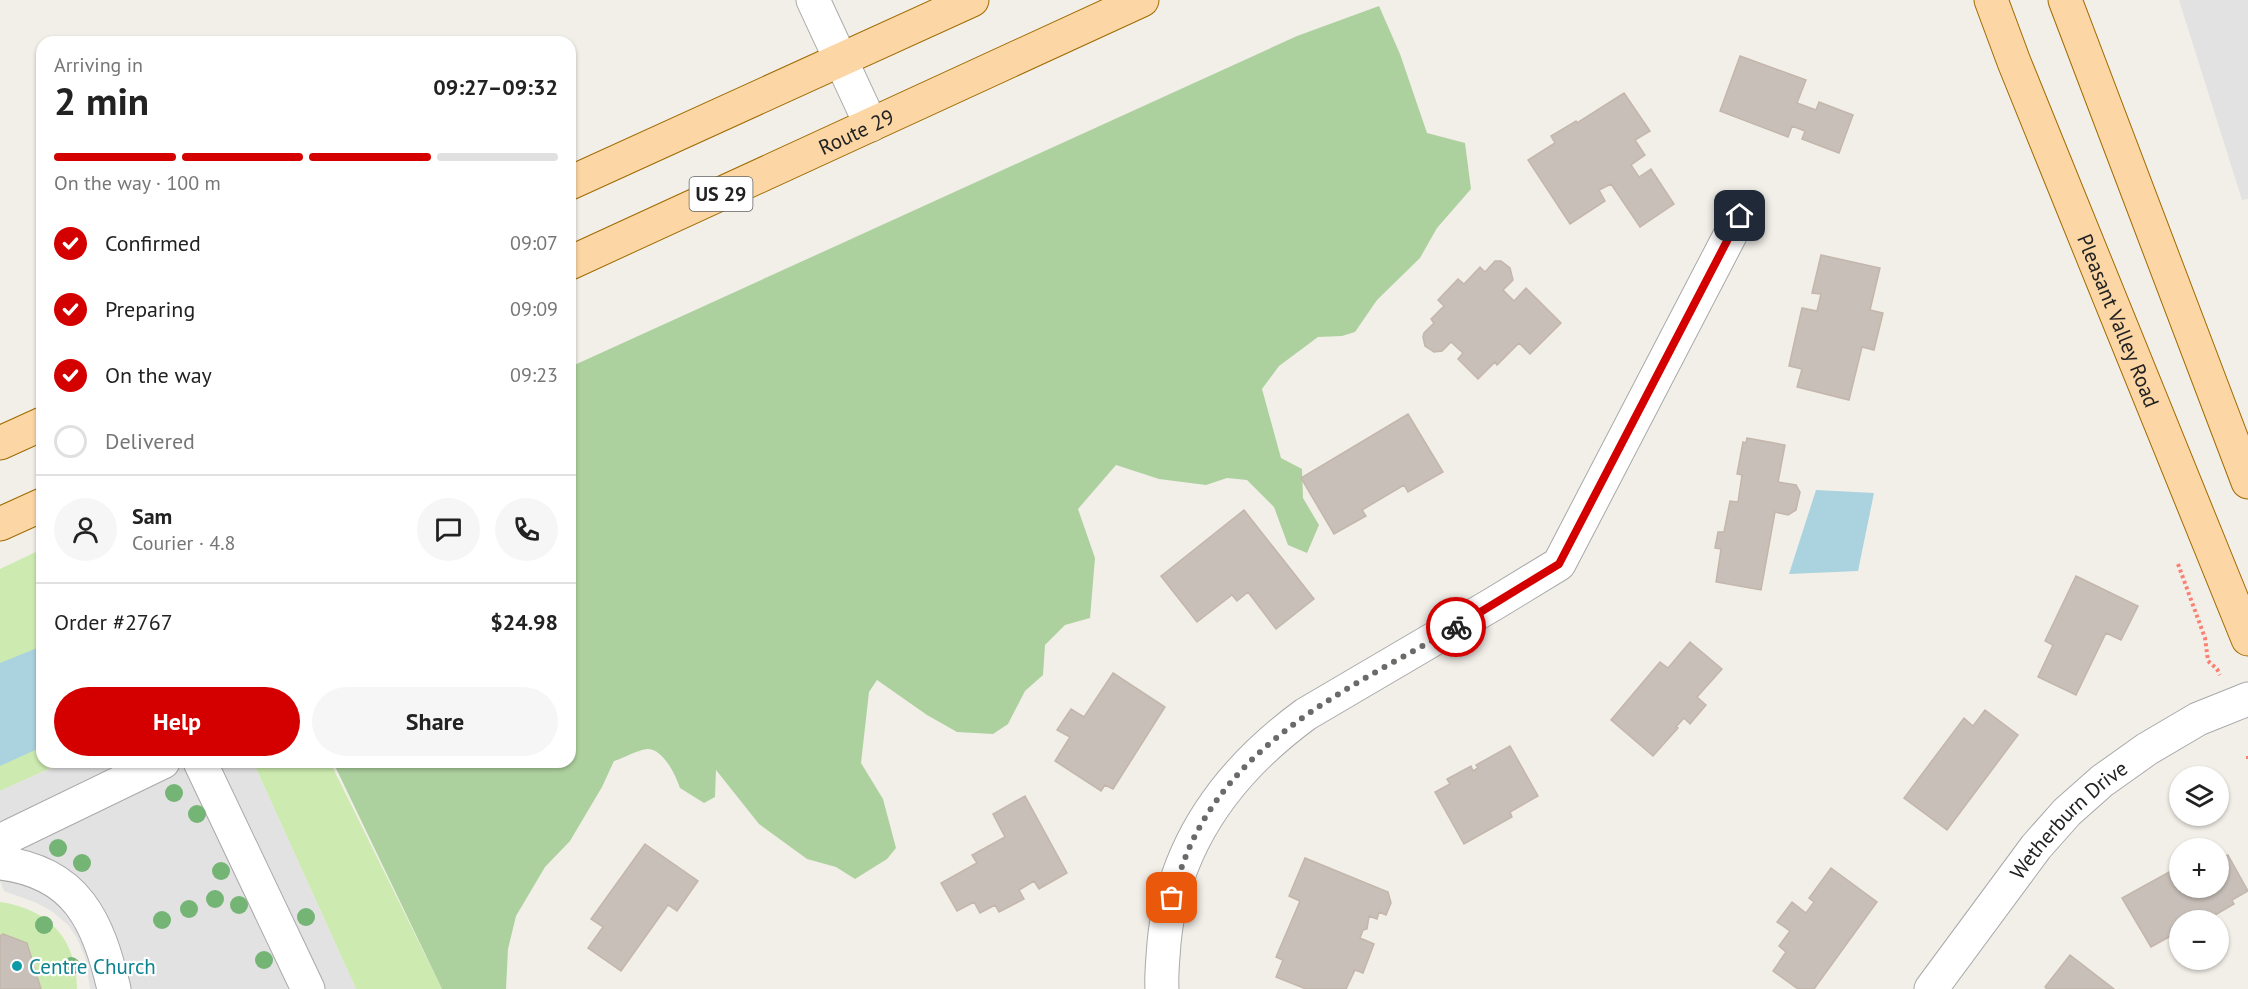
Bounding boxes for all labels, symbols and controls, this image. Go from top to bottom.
text: Arriving in [54,52,143,78]
text: 09:27–09:32 [433,73,558,101]
text: 2 min [54,75,149,126]
street label: Route 29 [814,102,898,160]
text: On the way · 100 m [54,170,221,196]
road number: US 29 [690,177,752,211]
pin [1714,190,1765,241]
icon: home [1723,199,1756,232]
icon: check [54,227,87,260]
text: Confirmed [105,229,201,257]
text: 09:07 [510,230,558,256]
street label: Pleasant Valley Road [2072,230,2166,411]
icon: check [54,293,87,326]
text: Preparing [105,295,195,323]
text: 09:09 [510,296,558,322]
icon: check [54,359,87,392]
text: On the way [105,361,212,389]
text: 09:23 [510,362,558,388]
text: Delivered [105,427,195,455]
button: person [54,498,117,561]
button: chat [417,498,480,561]
button: phone [495,498,558,561]
text: Sam [132,502,172,530]
text: Courier · 4.8 [132,530,235,556]
courier [1426,597,1486,657]
text: Order #2767 [54,608,173,636]
text: $24.98 [490,608,558,636]
icon: bike [1440,611,1473,644]
button: Help [54,687,300,756]
button: Share [312,687,558,756]
street label: Wetherburn Drive [2003,754,2132,884]
map controls [2169,766,2229,970]
button: layers [2169,766,2229,826]
button: + [2169,838,2229,898]
pin [1146,872,1197,923]
icon: bag [1155,881,1188,914]
button: − [2169,910,2229,970]
place label: Centre Church [29,953,156,980]
marker: Centre Church [10,959,24,973]

